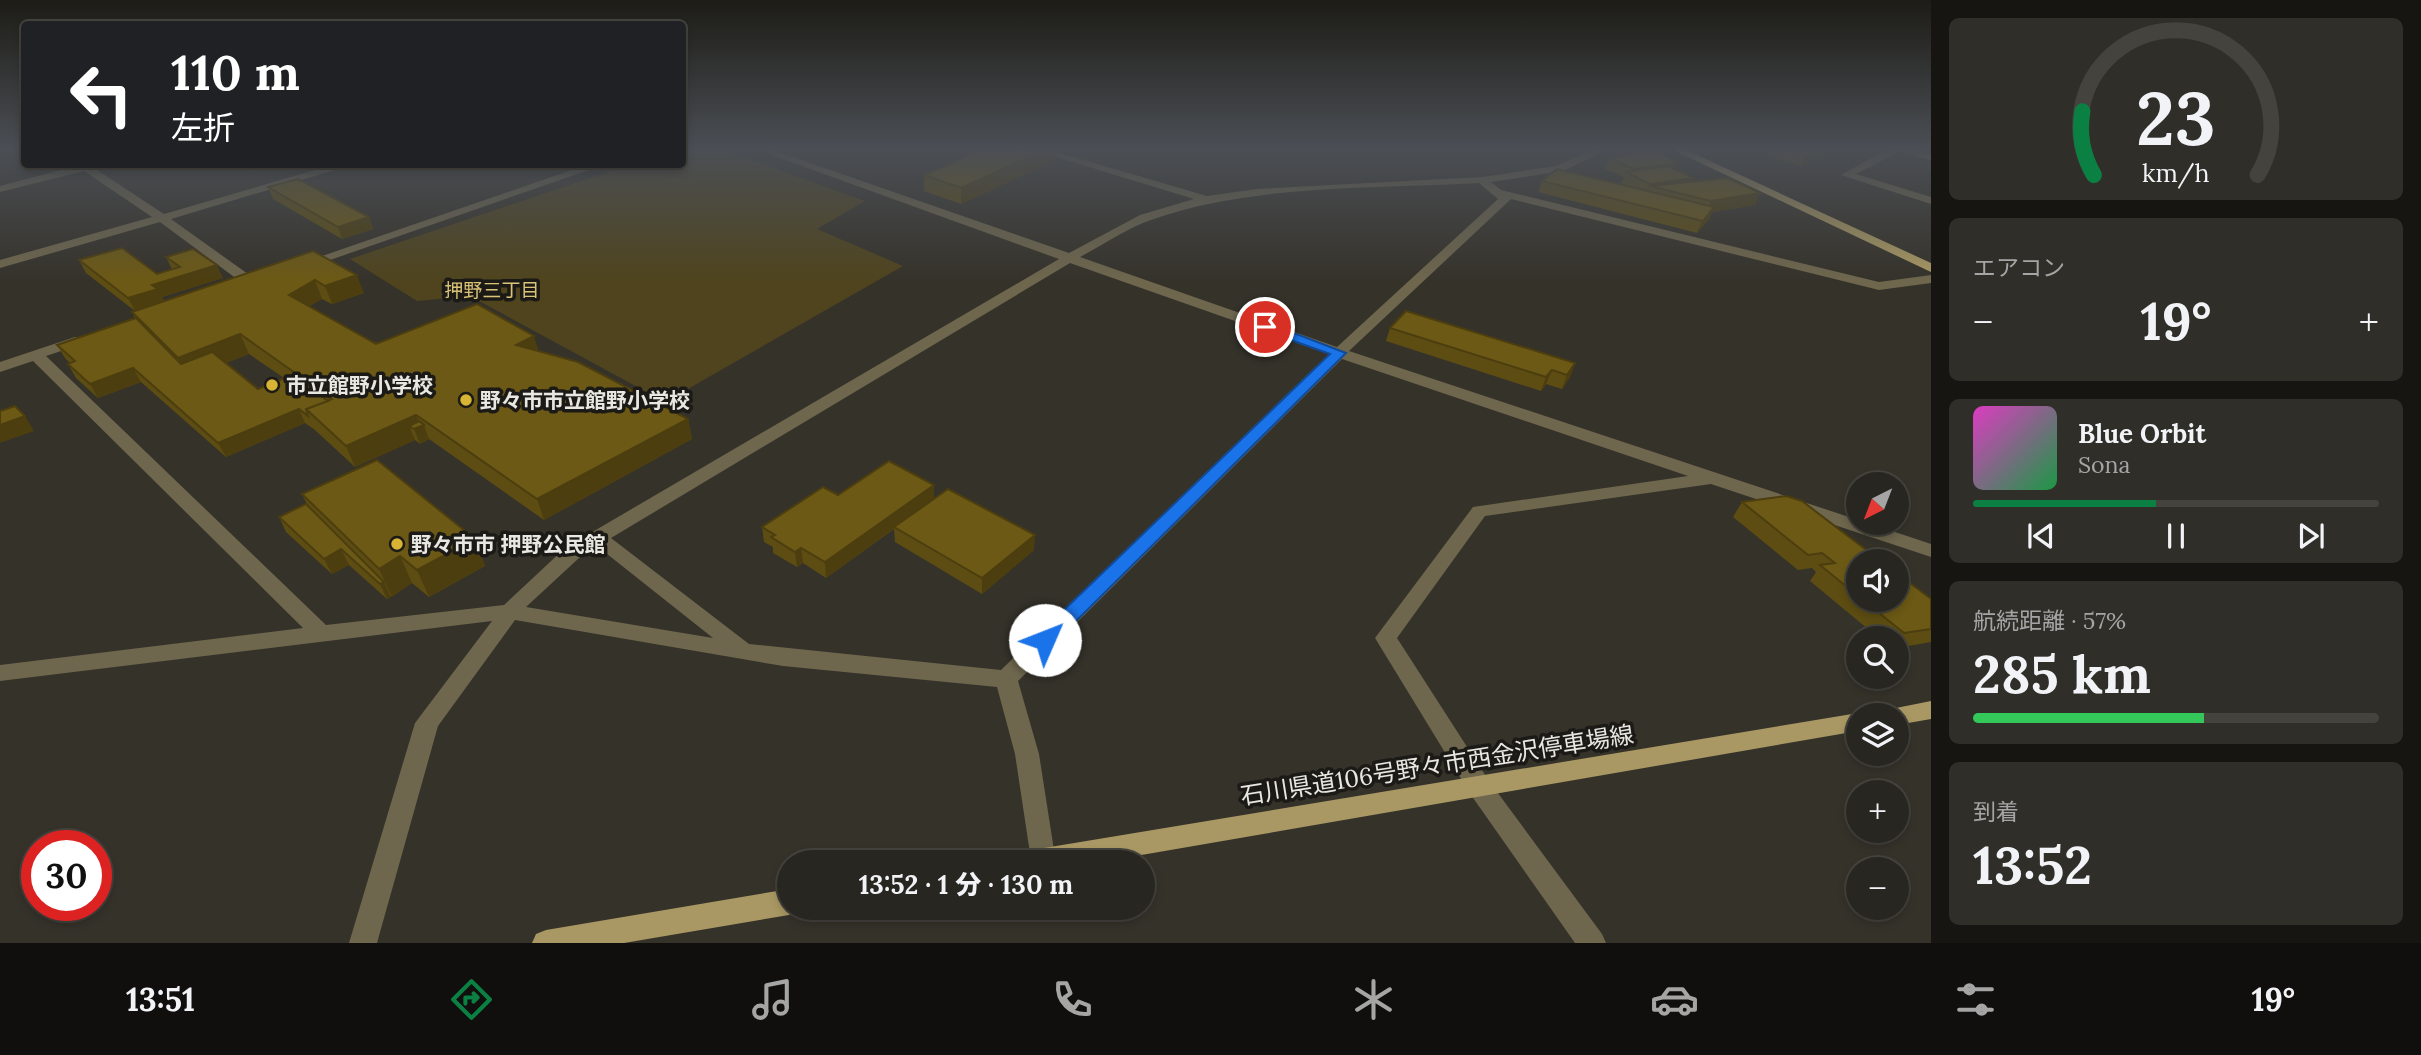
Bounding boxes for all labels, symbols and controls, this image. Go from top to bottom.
text: 110 m [171,41,300,103]
icon: left [56,49,147,140]
text: 23 [2136,72,2216,165]
text: 左折 [171,107,235,148]
text: km/h [2142,157,2210,189]
text: エアコン [1973,253,2065,282]
district label: 押野三丁目 [444,278,540,302]
text: 19° [2141,288,2211,354]
pin [1235,297,1295,357]
text: − [1973,298,1993,346]
text: + [2359,298,2379,346]
icon: arrive [1246,308,1284,346]
place label: 市立館野小学校 [286,372,433,399]
marker: 市立館野小学校 [264,377,280,393]
place label: 野々市市立館野小学校 [480,387,690,414]
marker: 野々市市立館野小学校 [458,392,474,408]
text: Blue Orbit [2078,417,2206,450]
text: Sona [2078,450,2130,479]
north arrow [1846,472,1909,536]
map controls [1846,472,1909,920]
icon: previous [2022,517,2060,555]
icon: pause [2157,517,2195,555]
icon: next [2292,517,2330,555]
place label: 野々市市 押野公民館 [411,531,606,558]
marker: 野々市市 押野公民館 [389,536,405,552]
button: sound [1846,549,1909,612]
position arrow [1008,603,1082,677]
text: 航続距離 · 57% [1973,606,2126,635]
button: search [1846,626,1909,689]
text: 285 km [1973,641,2151,707]
button: layers [1846,703,1909,766]
street label: 石川県道106号野々市西金沢停車場線 [1238,719,1636,811]
button: + [1846,780,1909,843]
text: 到着 [1973,797,2019,826]
speed limit sign: 30 [21,830,112,921]
text: 13:52 [1973,832,2092,898]
button: − [1846,857,1909,920]
text: 13:52 · 1 分 · 130 m [859,868,1073,901]
icon: directions [447,975,496,1024]
icon: music [748,975,797,1024]
icon: phone [1048,975,1097,1024]
icon: climate [1349,975,1398,1024]
icon: car [1650,975,1699,1024]
icon: filters [1951,975,2000,1024]
text: 13:51 [126,979,195,1020]
text: 19° [2251,979,2295,1020]

